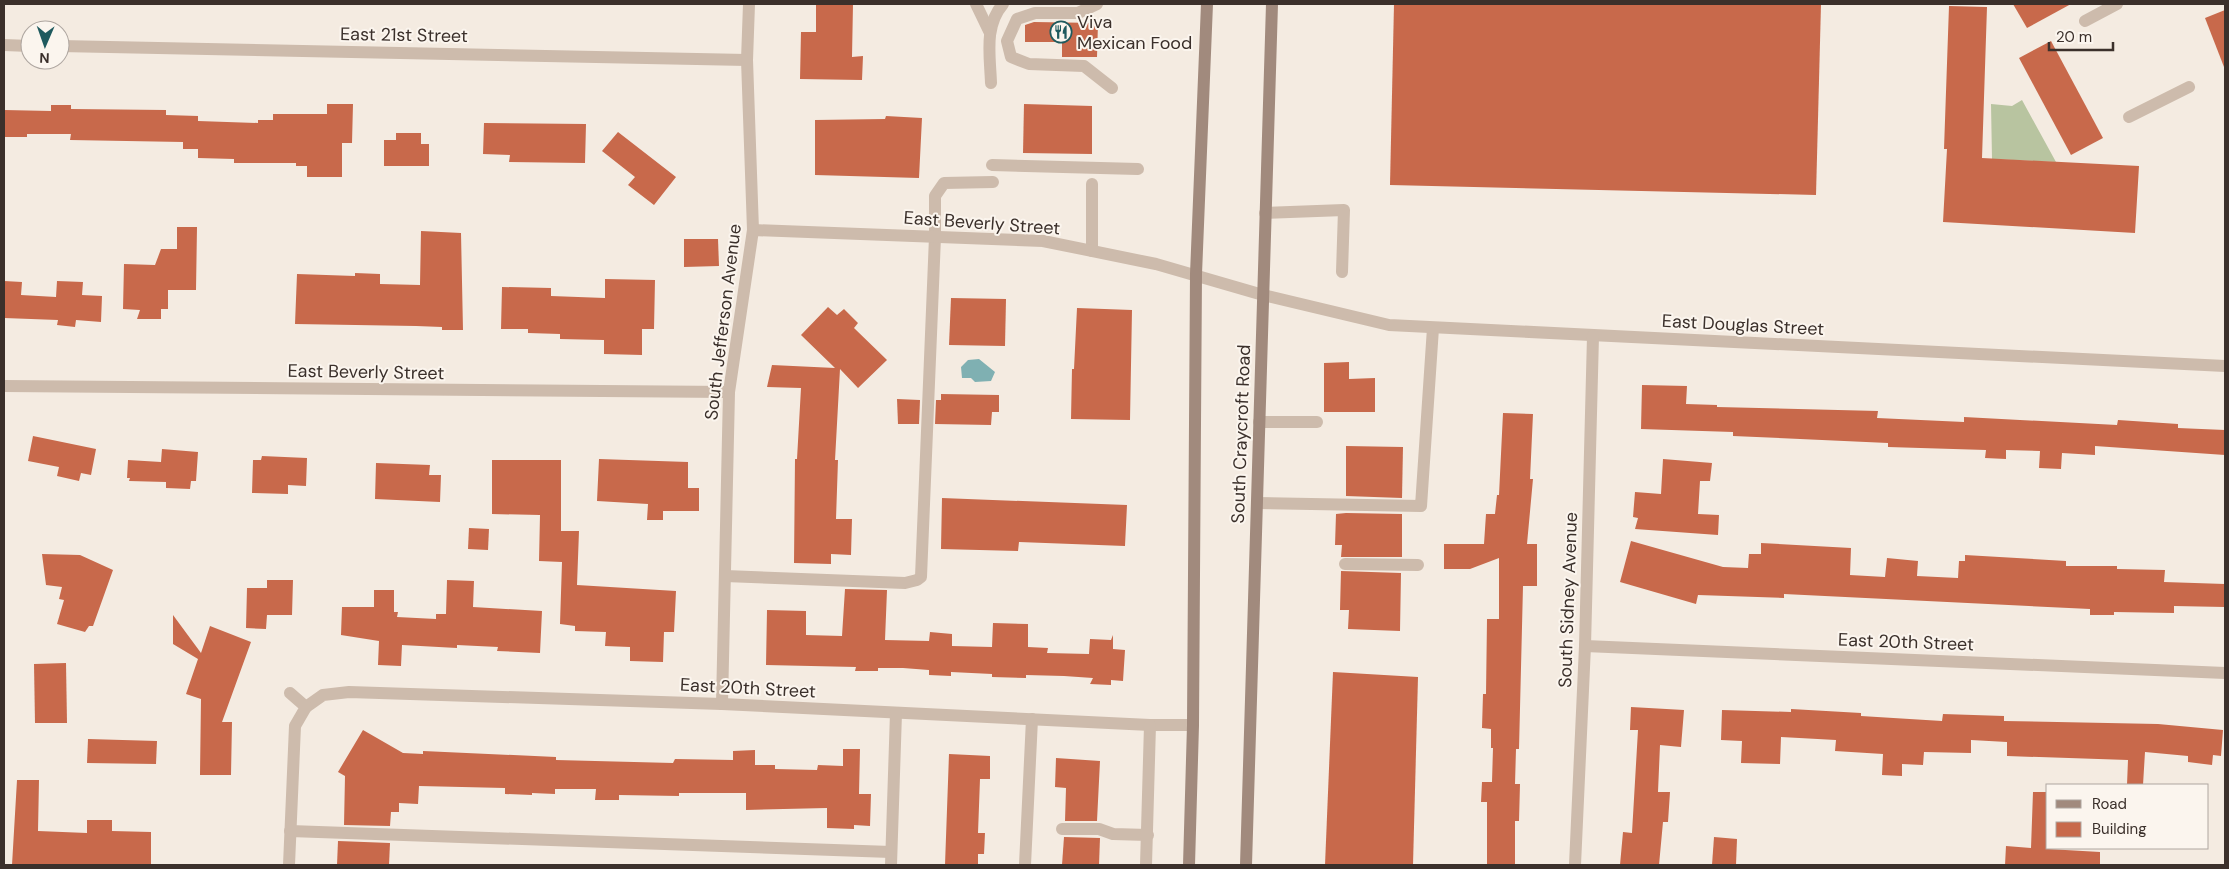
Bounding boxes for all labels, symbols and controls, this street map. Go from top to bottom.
place label: Viva Mexican Food [1077,10,1192,55]
north arrow [20,20,70,70]
restaurant icon: Viva Mexican Food [1049,20,1073,44]
scale bar [2049,20,2113,52]
street label: East 21st Street [340,22,468,48]
text: 20 m [2056,27,2092,47]
text: N [39,49,50,67]
street label: East Beverly Street [903,206,1061,240]
street label: South Jefferson Avenue [699,222,747,422]
street label: East Douglas Street [1661,309,1825,341]
street label: South Craycroft Road [1226,344,1256,524]
street label: East Beverly Street [287,359,445,385]
street label: South Sidney Avenue [1553,512,1583,688]
street label: East 20th Street [1838,628,1974,656]
street label: East 20th Street [679,672,817,704]
legend [2046,784,2209,849]
text: Road [2092,794,2127,814]
text: Building [2092,819,2147,839]

